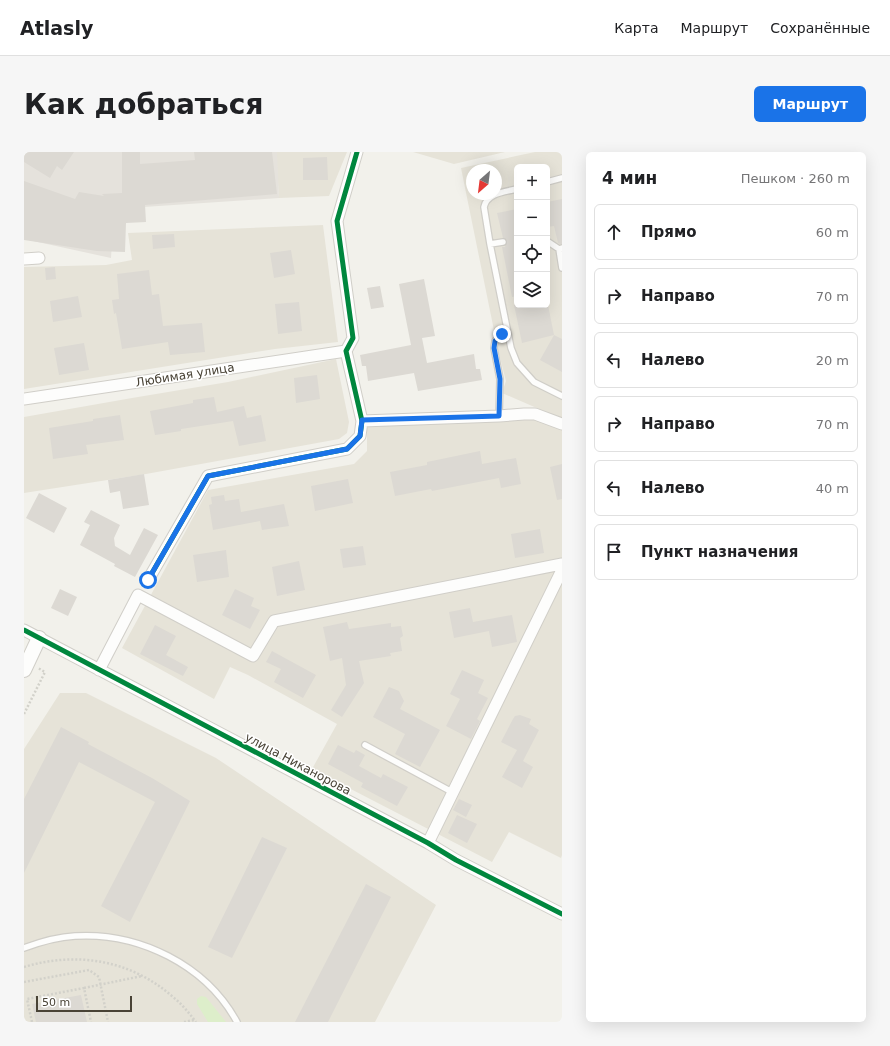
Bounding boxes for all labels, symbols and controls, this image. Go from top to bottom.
text: Atlasly [20,17,93,39]
text: Карта [614,20,658,36]
text: Маршрут [680,20,748,36]
text: Сохранённые [770,20,870,36]
button: Маршрут [754,86,866,122]
text: Как добраться [24,88,263,121]
north arrow [466,164,502,200]
map controls [514,164,550,308]
button: + [514,164,550,200]
text: 4 мин [602,168,657,188]
text: Пешком · 260 m [741,171,850,186]
button: − [514,200,550,236]
icon: ahead [603,221,625,243]
text: Прямо [641,223,697,241]
text: 60 m [816,225,849,240]
button: locate [514,236,550,272]
button: layers [514,272,550,308]
icon: right [603,285,625,307]
text: Направо [641,287,715,305]
text: 70 m [816,289,849,304]
route end [493,325,511,343]
icon: left [603,349,625,371]
text: Налево [641,351,705,369]
text: 20 m [816,353,849,368]
street label: Любимая улица [135,360,235,390]
icon: right [603,413,625,435]
text: Направо [641,415,715,433]
text: 70 m [816,417,849,432]
icon: left [603,477,625,499]
text: Налево [641,479,705,497]
text: 40 m [816,481,849,496]
icon: arrive [603,541,625,563]
text: Пункт назначения [641,543,798,561]
route start [139,571,157,589]
street label: улица Никанорова [243,730,353,798]
scale bar [36,994,132,1013]
text: 50 m [42,996,70,1009]

